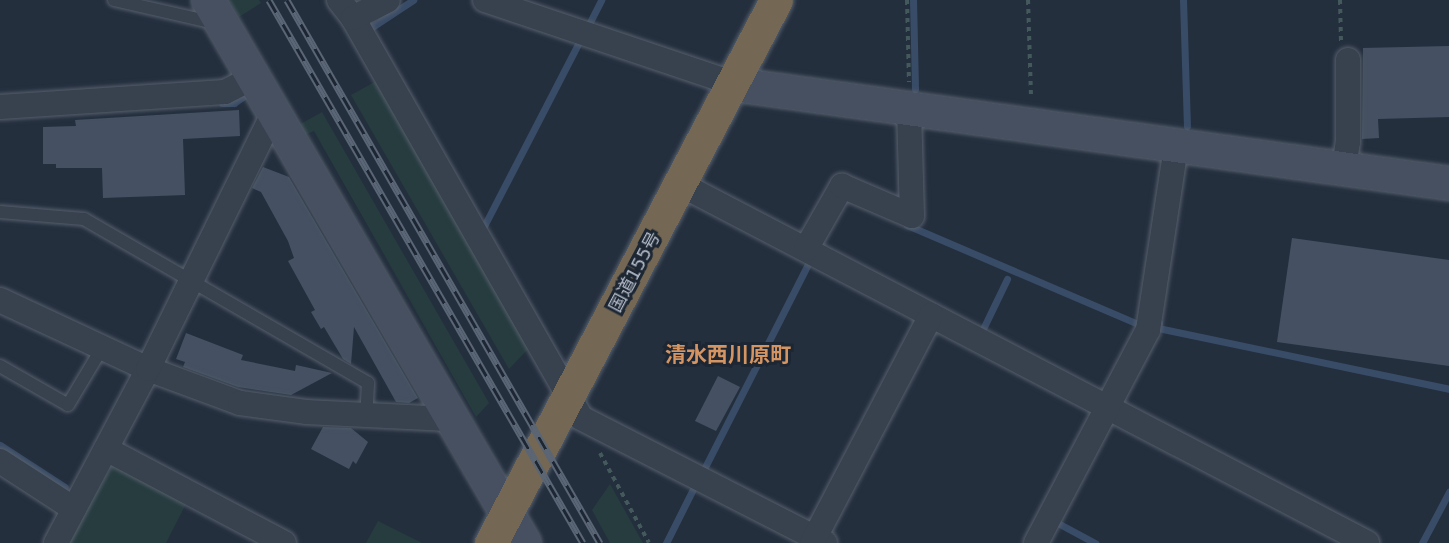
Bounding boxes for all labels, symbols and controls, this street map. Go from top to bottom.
street label: 国道155号 [605,228,665,316]
district label: 清水西川原町 [665,342,791,368]

